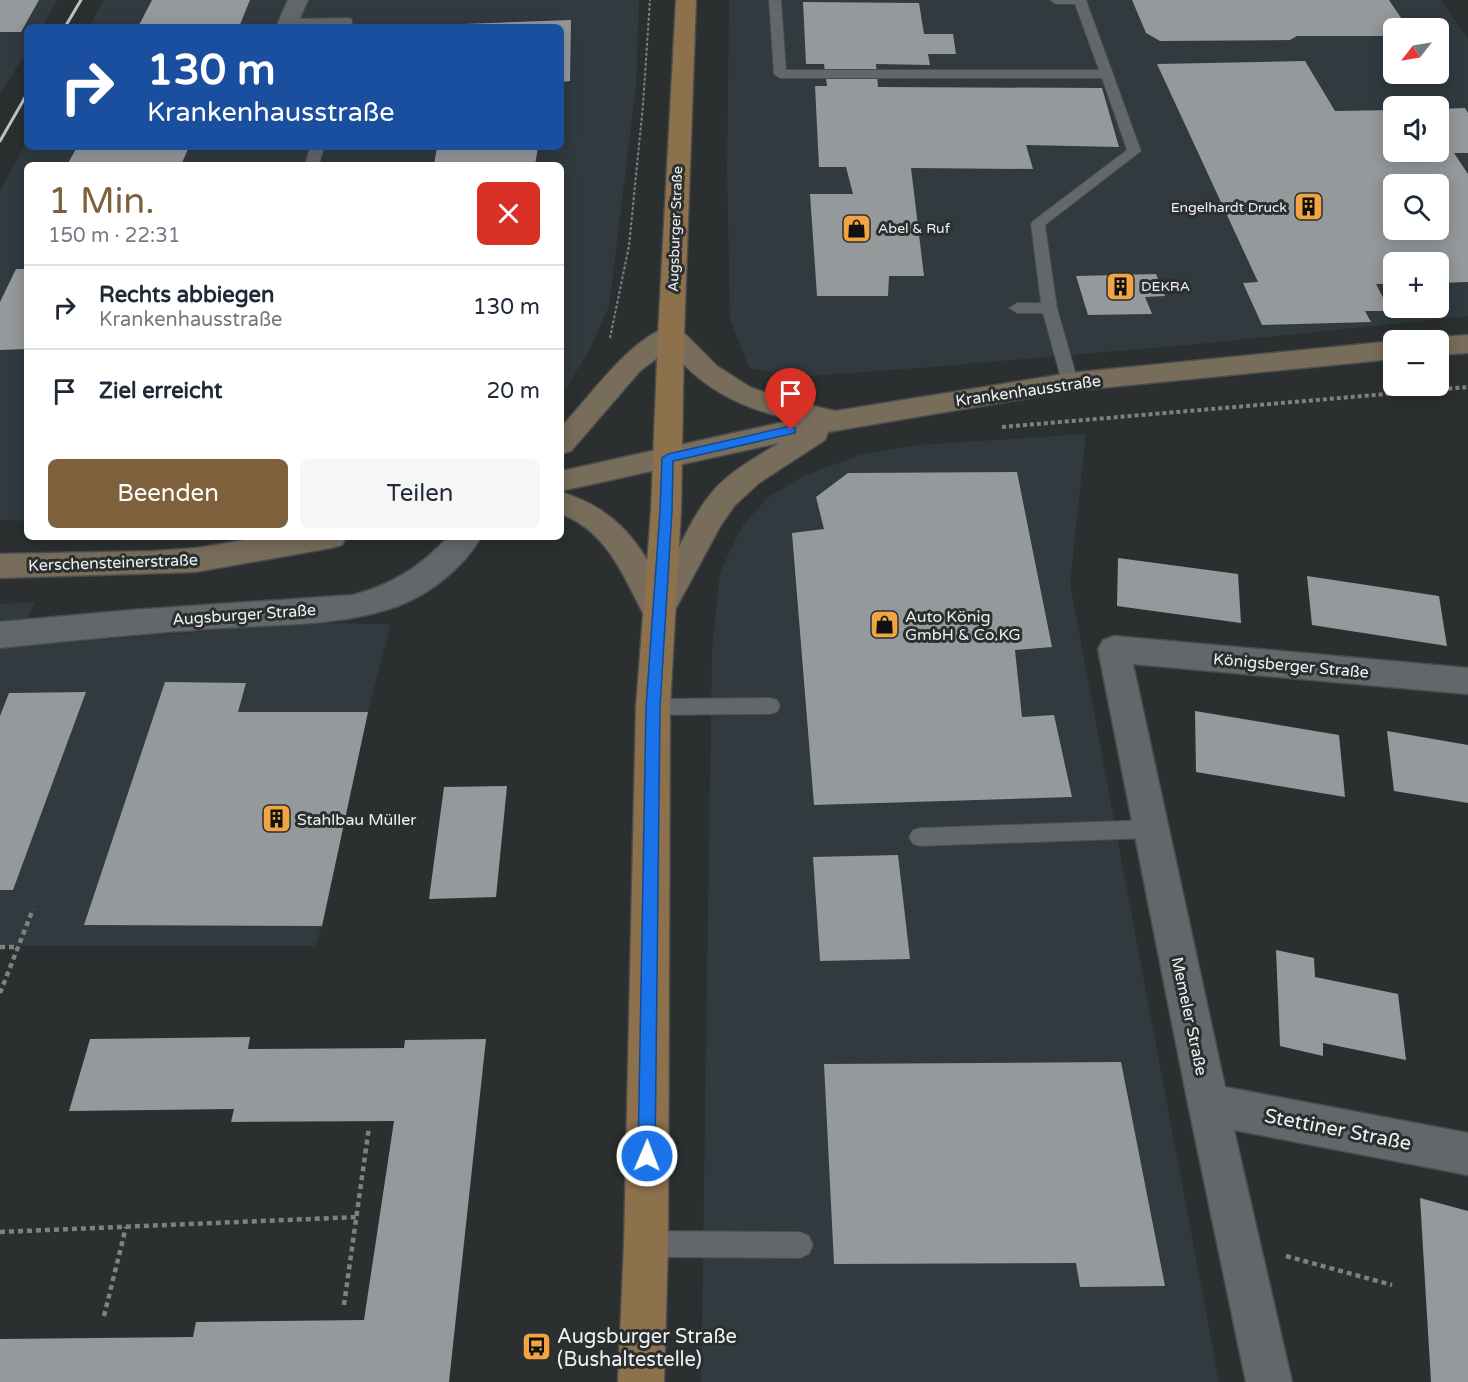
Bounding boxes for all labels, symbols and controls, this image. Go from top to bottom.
north arrow [1383,18,1449,84]
map controls [1383,18,1449,396]
text: 130 m [147,45,276,96]
icon: right [48,48,126,126]
text: Krankenhausstraße [147,96,395,129]
button: sound [1383,96,1449,162]
street label: Augsburger Straße [665,166,686,292]
button: search [1383,174,1449,240]
text: 1 Min. [48,180,155,223]
button: close [477,182,540,245]
building icon: Engelhardt Druck [1292,191,1324,223]
place label: Engelhardt Druck [1171,199,1287,216]
shop icon: Abel & Ruf [841,212,873,244]
place label: Abel & Ruf [878,220,951,237]
text: 150 m · 22:31 [48,224,180,248]
button: + [1383,252,1449,318]
building icon: DEKRA [1104,270,1136,302]
place label: DEKRA [1141,278,1190,295]
text: Rechts abbiegen [99,282,274,308]
icon: right [48,291,81,324]
text: 130 m [473,294,540,320]
text: Krankenhausstraße [99,308,282,332]
button: − [1383,330,1449,396]
pin [765,368,816,430]
street label: Krankenhausstraße [954,371,1102,411]
icon: arrive [48,375,81,408]
icon: arrive [774,377,807,410]
text: Ziel erreicht [99,378,222,404]
text: 20 m [486,378,540,404]
button: Beenden [48,459,288,528]
button: Teilen [300,459,540,528]
street label: Kerschensteinerstraße [28,550,198,576]
street label: Augsburger Straße [172,600,317,630]
place label: Auto König GmbH & Co.KG [905,607,1021,645]
shop icon: Auto König GmbH & Co.KG [868,609,900,641]
street label: Königsberger Straße [1212,649,1369,683]
building icon: Stahlbau Müller [260,803,292,835]
place label: Stahlbau Müller [297,810,417,830]
street label: Memeler Straße [1167,955,1211,1077]
street label: Stettiner Straße [1262,1104,1413,1156]
position arrow [615,1124,679,1188]
place label: Augsburger Straße (Bushaltestelle) [557,1325,737,1372]
bus stop icon: Augsburger Straße (Bushaltestelle) [520,1331,552,1363]

